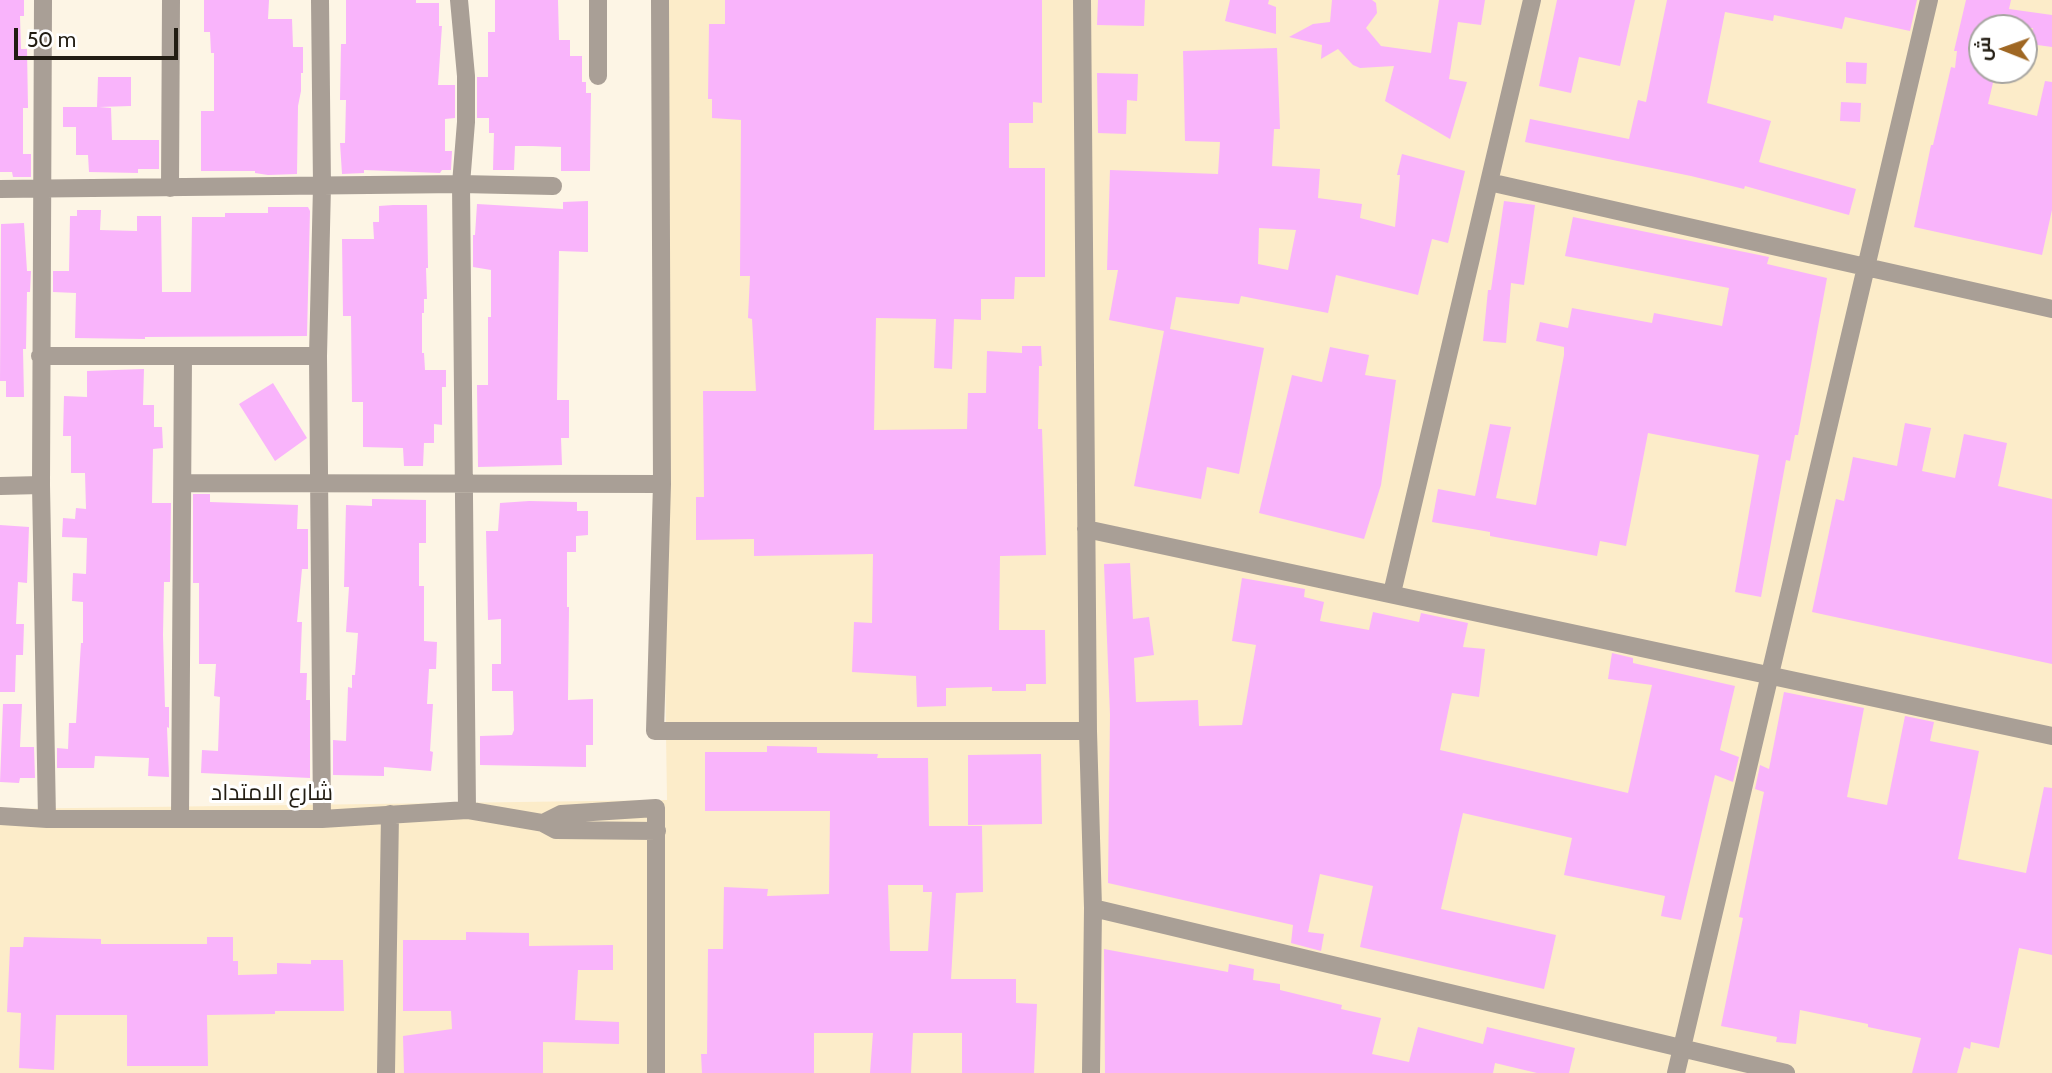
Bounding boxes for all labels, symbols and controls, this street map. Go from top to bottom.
scale bar [18,14,182,58]
north arrow [1968,14,2038,84]
text: 50 m [27,27,76,52]
text: ش [1972,36,1995,61]
street label: شارع الامتداد [211,779,333,807]

